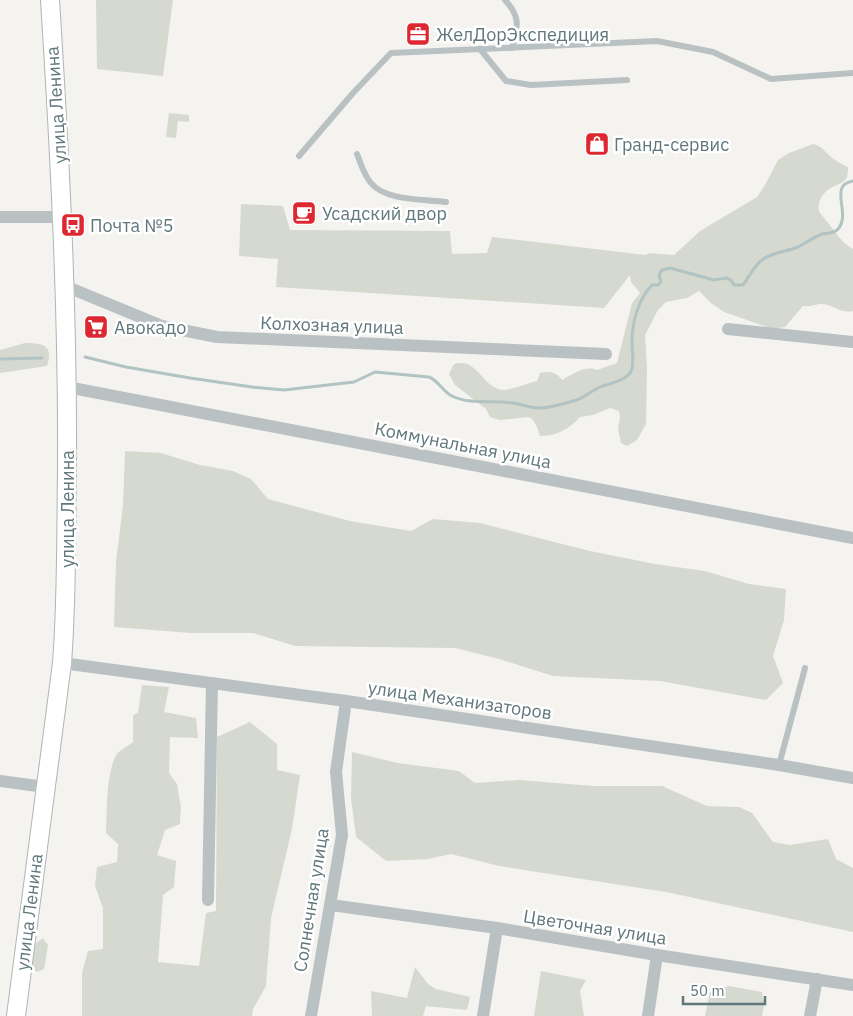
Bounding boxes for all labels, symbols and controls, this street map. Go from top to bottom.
office icon: ЖелДорЭкспедиция [405,21,431,47]
place label: ЖелДорЭкспедиция [436,23,609,46]
street label: улица Ленина [40,45,72,164]
shop icon: Гранд-сервис [584,131,610,157]
place label: Гранд-сервис [614,133,729,156]
cafe icon: Усадский двор [291,200,317,226]
place label: Усадский двор [322,202,447,225]
bus stop icon: Почта №5 [60,212,86,238]
place label: Почта №5 [90,214,174,237]
street label: Колхозная улица [260,311,404,339]
supermarket icon: Авокадо [83,314,109,340]
place label: Авокадо [114,316,186,339]
street label: Коммунальная улица [373,417,554,473]
street label: улица Ленина [56,450,79,568]
street label: улица Механизаторов [367,676,553,724]
street label: Солнечная улица [288,826,334,974]
street label: улица Ленина [10,852,48,972]
street label: Цветочная улица [522,904,669,950]
scale bar [683,974,766,1006]
text: 50 m [690,981,725,1000]

